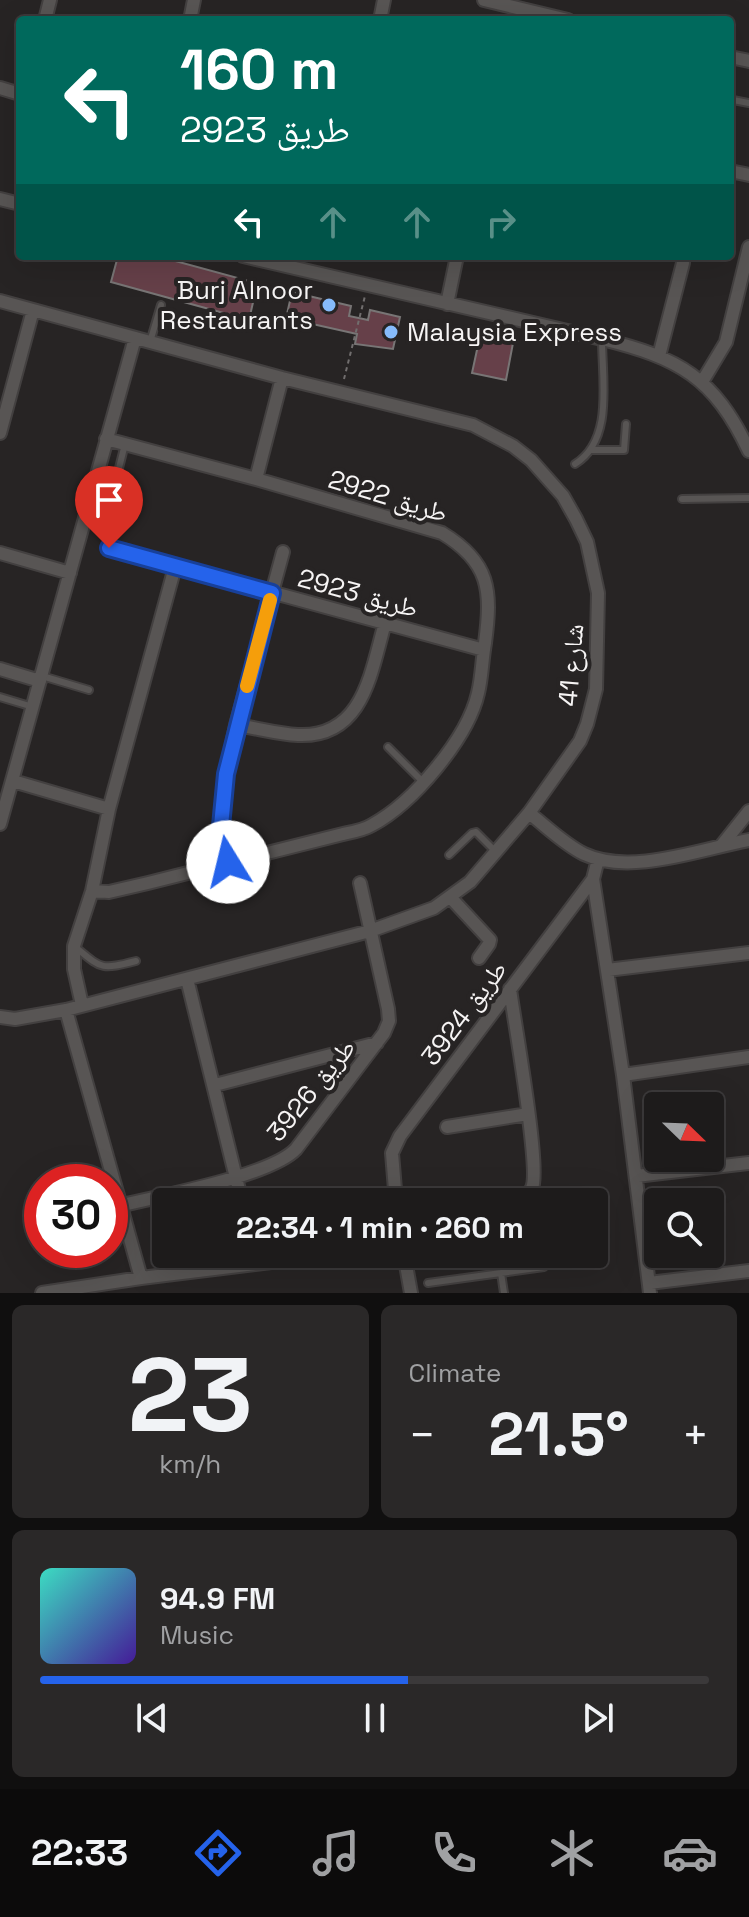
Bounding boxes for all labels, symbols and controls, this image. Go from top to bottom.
text: 160 m [180,34,338,105]
icon: left [48,48,152,152]
text: طريق 2923 [180,107,350,153]
icon: left [227,200,271,244]
icon: ahead [311,200,355,244]
icon: ahead [395,200,439,244]
icon: right [479,200,523,244]
place label: Burj Alnoor Restaurants [160,273,313,337]
marker: Burj Alnoor Restaurants [320,296,338,314]
place label: Malaysia Express [407,315,622,349]
marker: Malaysia Express [382,323,400,341]
street label: طريق 2922 [324,462,452,530]
pin [75,466,143,548]
icon: arrive [87,478,131,522]
street label: طريق 2923 [294,561,422,625]
street label: شارع 41 [550,622,592,708]
position arrow [186,820,270,904]
street label: طريق 3924 [413,954,515,1072]
street label: طريق 3926 [259,1031,363,1149]
north arrow [644,1092,724,1172]
map controls [644,1092,724,1268]
speed limit sign: 30 [24,1164,128,1268]
button: search [644,1188,724,1268]
text: 22:34 · 1 min · 260 m [236,1208,524,1247]
text: 23 [128,1329,253,1461]
text: Climate [409,1356,501,1390]
text: 21.5° [489,1396,629,1473]
text: − [409,1407,436,1463]
text: + [682,1407,709,1463]
text: km/h [159,1447,221,1481]
text: 94.9 FM [160,1579,275,1618]
text: Music [160,1618,234,1652]
icon: previous [130,1696,174,1740]
icon: pause [353,1696,397,1740]
icon: next [576,1696,620,1740]
icon: directions [190,1825,246,1881]
icon: music [308,1825,364,1881]
icon: phone [426,1825,482,1881]
icon: climate [544,1825,600,1881]
icon: car [662,1825,718,1881]
text: 22:33 [31,1830,128,1876]

